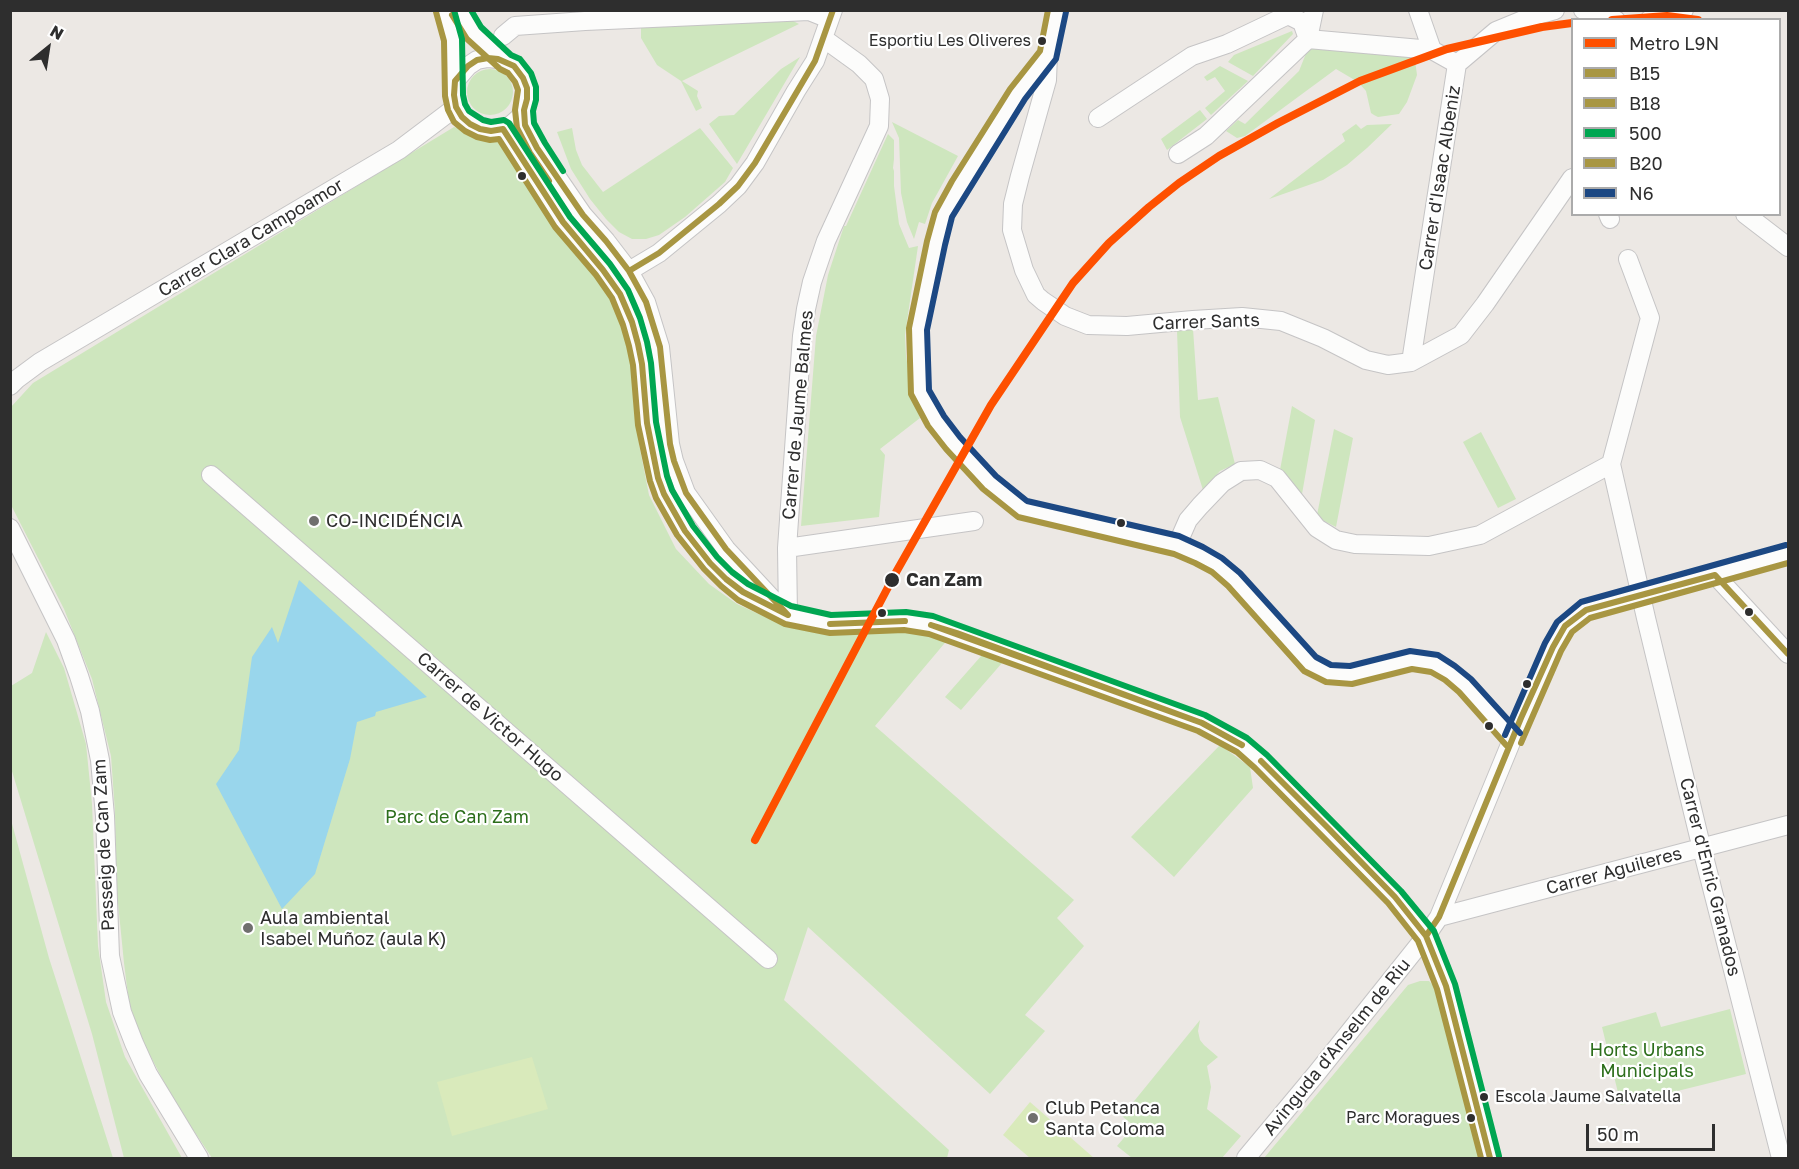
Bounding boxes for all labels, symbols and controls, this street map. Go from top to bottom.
north arrow [18,18,78,78]
legend [1571,18,1781,216]
text: N [47,21,67,44]
place label: Esportiu Les Oliveres [869,31,1031,51]
text: Metro L9N [1629,32,1719,54]
marker: Esportiu Les Oliveres [1036,35,1048,47]
text: B15 [1629,62,1660,84]
street label: Carrer d'Isaac Albeniz [1415,84,1465,272]
text: B18 [1629,92,1661,114]
text: 500 [1629,122,1662,144]
text: B20 [1629,152,1663,174]
unlabelled marker [516,170,528,182]
street label: Carrer Clara Campoamor [155,174,347,302]
text: N6 [1629,182,1654,204]
street label: Carrer de Jaume Balmes [778,309,818,521]
street label: Carrer Sants [1152,309,1260,335]
place label: CO-INCIDÉNCIA [326,510,463,532]
marker: CO-INCIDÉNCIA [307,514,321,528]
unlabelled marker [1115,517,1127,529]
place label: Can Zam [906,569,982,591]
marker: Can Zam [883,571,901,589]
unlabelled marker [1743,606,1755,618]
unlabelled marker [876,607,888,619]
street label: Carrer de Victor Hugo [412,648,568,786]
unlabelled marker [1521,678,1533,690]
unlabelled marker [1483,720,1495,732]
street label: Passeig de Can Zam [89,758,119,932]
street label: Carrer d'Enric Granados [1675,776,1745,978]
park label: Parc de Can Zam [385,806,529,828]
street label: Carrer Aguileres [1544,842,1684,900]
place label: Aula ambiental Isabel Muñoz (aula K) [260,907,447,950]
marker: Aula ambiental Isabel Muñoz (aula K) [241,921,255,935]
street label: Avinguda d'Anselm de Riu [1259,954,1415,1140]
park label: Horts Urbans Municipals [1589,1039,1705,1082]
place label: Escola Jaume Salvatella [1495,1087,1681,1107]
marker: Escola Jaume Salvatella [1478,1091,1490,1103]
place label: Club Petanca Santa Coloma [1045,1097,1165,1140]
place label: Parc Moragues [1346,1108,1460,1128]
marker: Club Petanca Santa Coloma [1026,1111,1040,1125]
marker: Parc Moragues [1465,1112,1477,1124]
scale bar [1589,1112,1718,1150]
text: 50 m [1597,1123,1639,1145]

